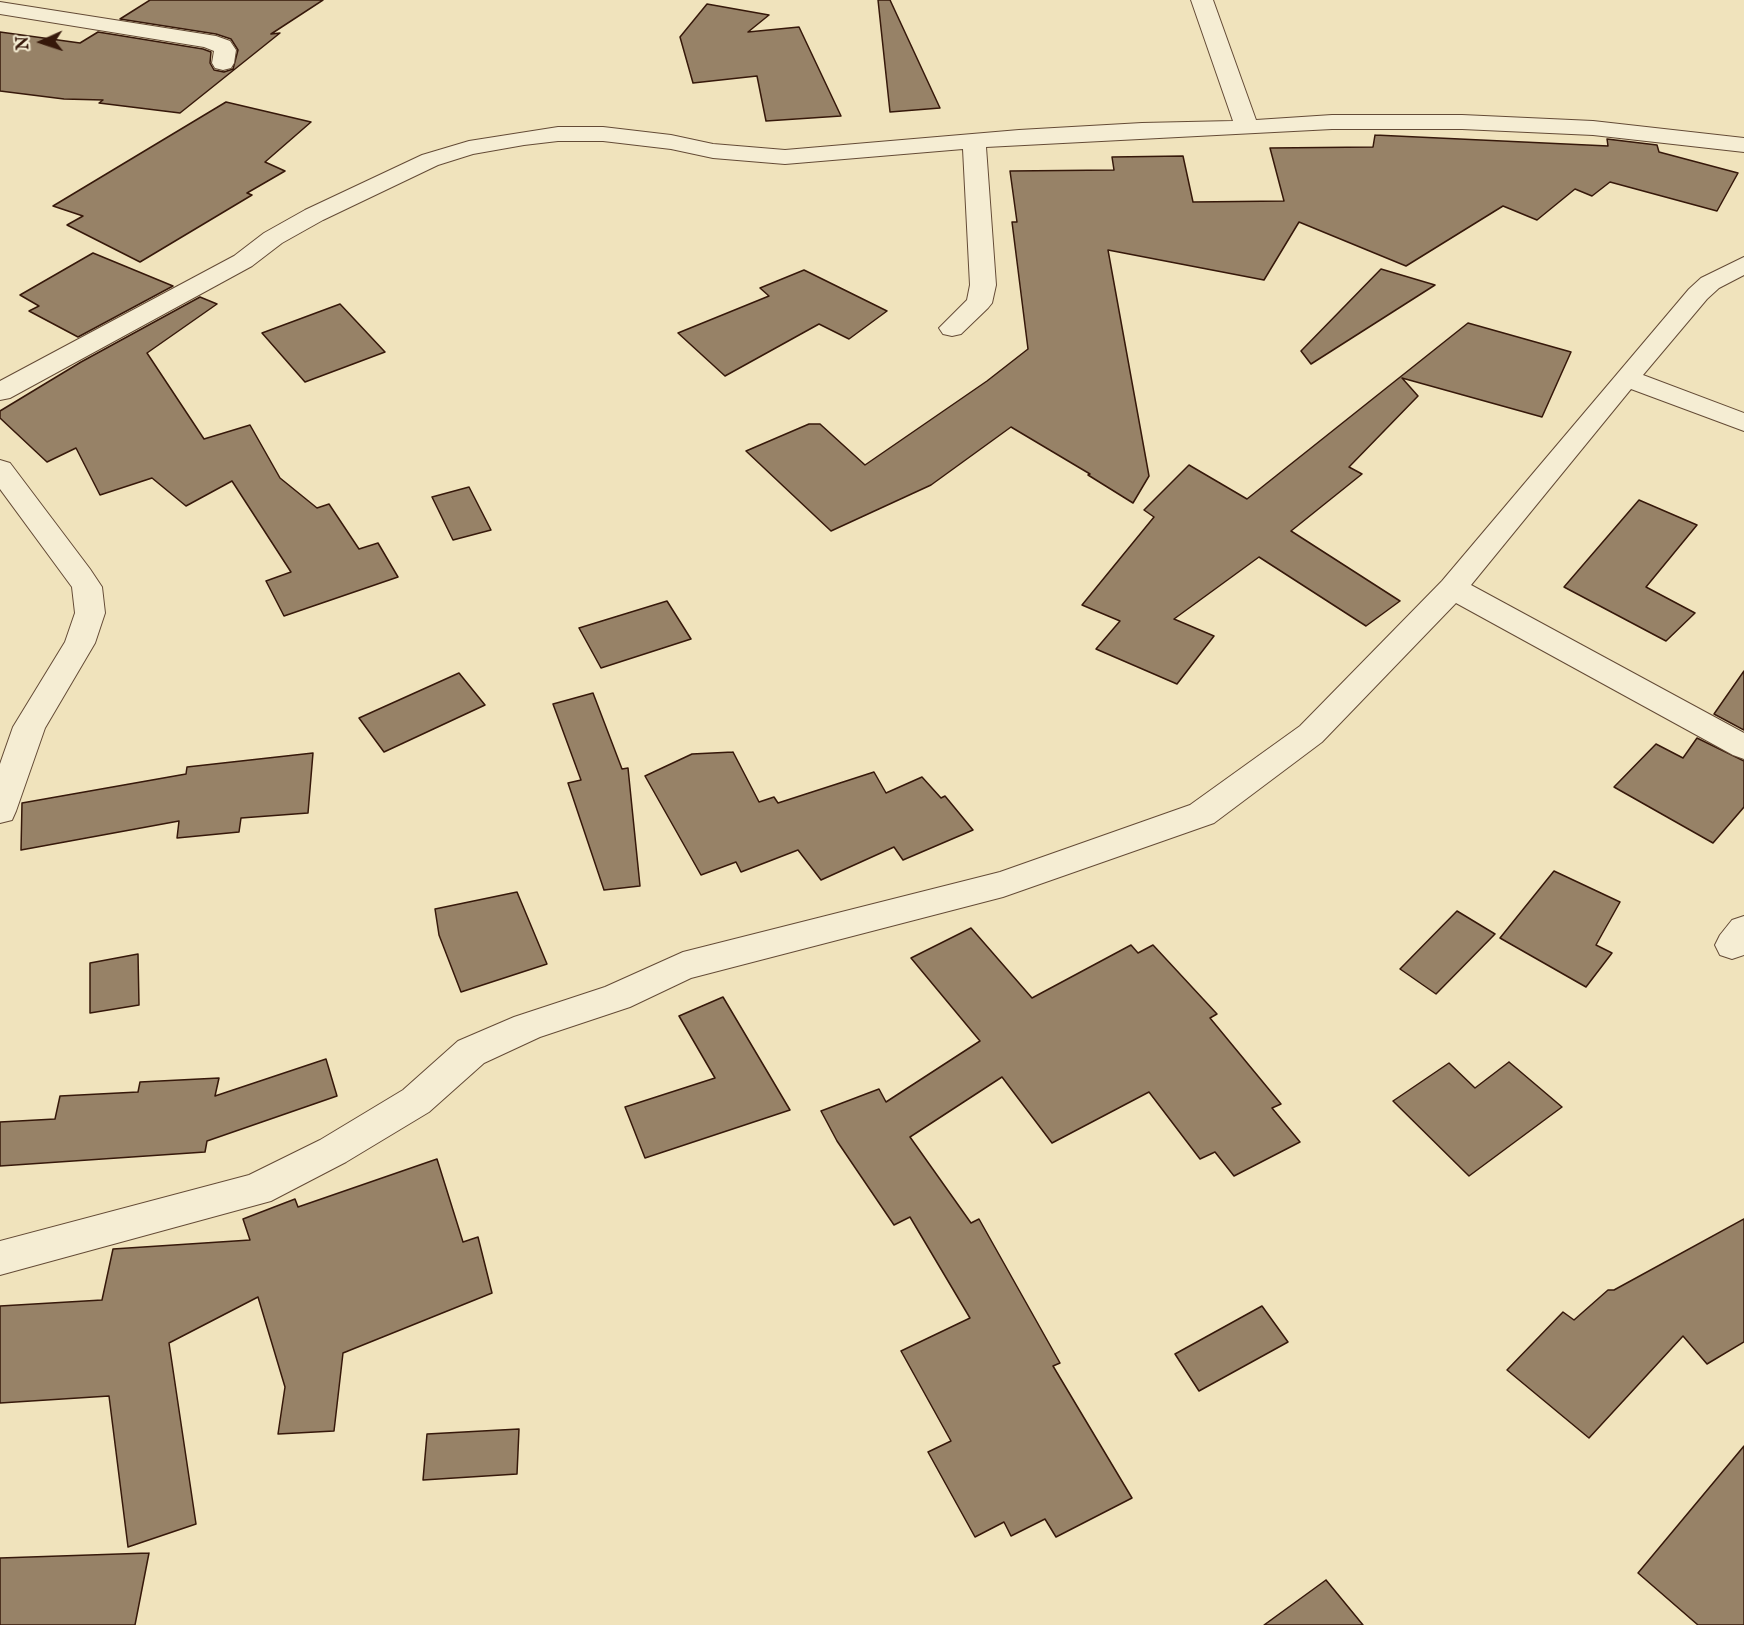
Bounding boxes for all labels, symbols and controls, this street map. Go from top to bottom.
north arrow [12,12,72,72]
text: N [14,36,34,50]

